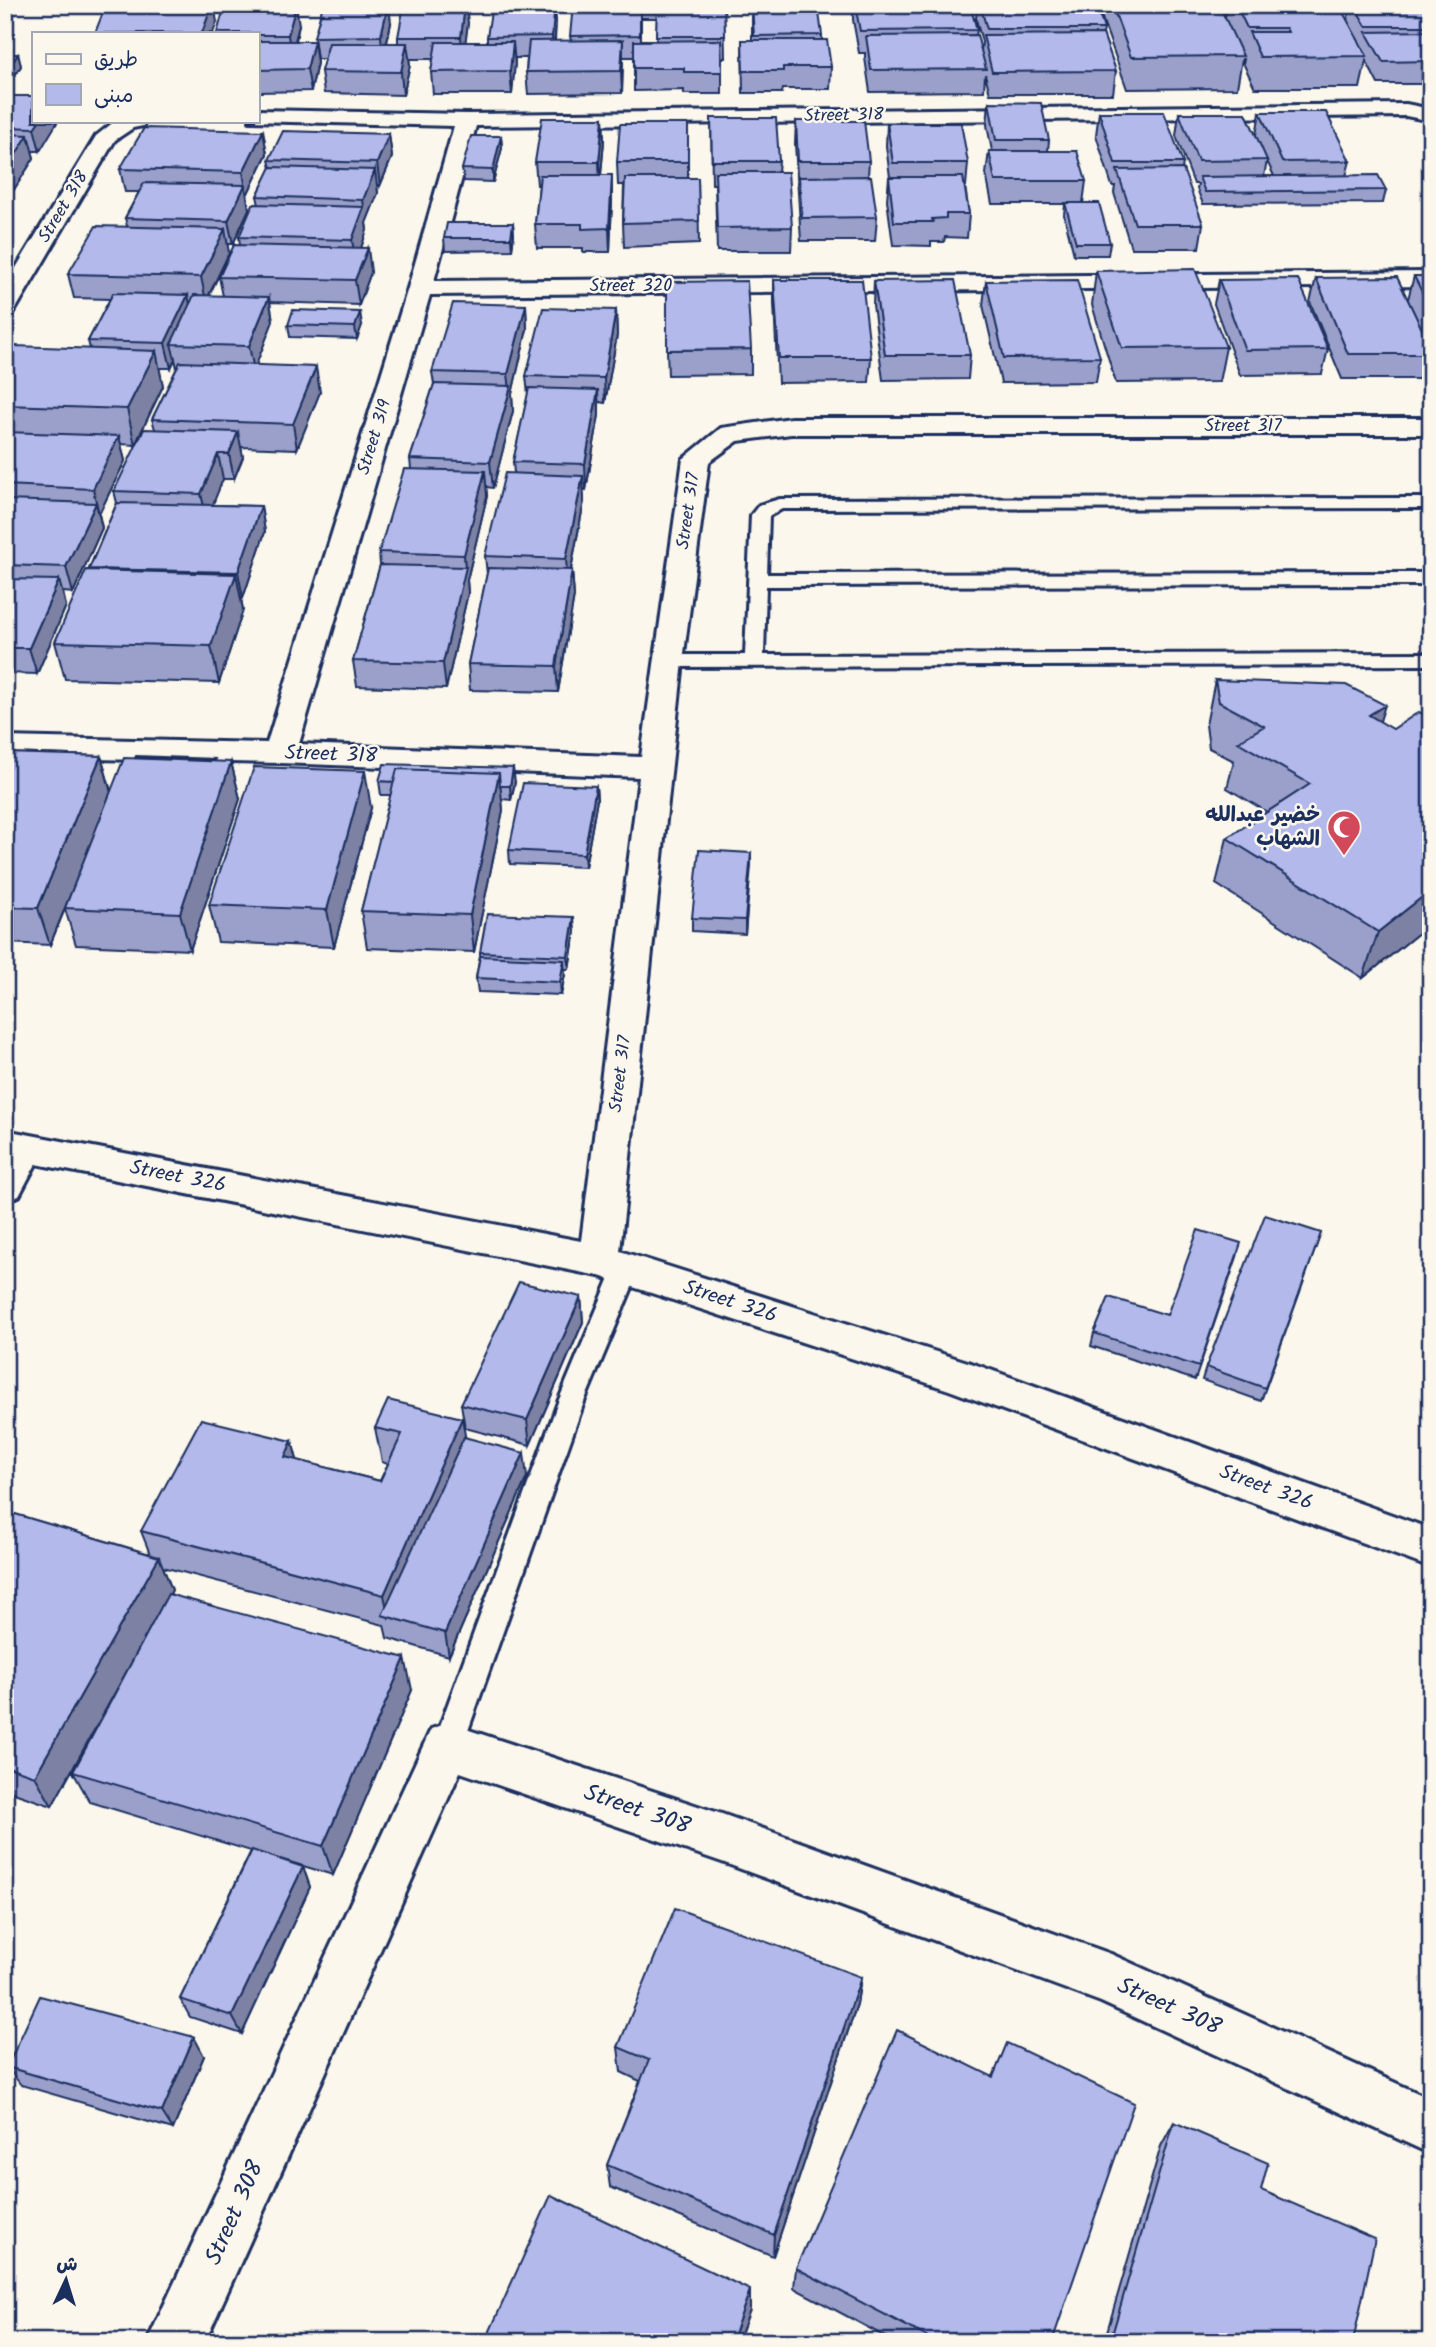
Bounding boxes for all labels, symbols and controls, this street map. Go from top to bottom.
legend [32,32,259,122]
text: طريق [94,44,138,77]
text: مبنى [94,80,133,113]
street label: Street 318 [804,101,884,131]
street label: Street 318 [31,165,97,249]
street label: Street 320 [590,272,672,301]
street label: Street 319 [350,395,400,478]
street label: Street 317 [1204,412,1282,441]
street label: Street 317 [669,470,709,551]
street label: Street 318 [284,737,378,773]
place label: خضير عبدالله الشهاب [1205,799,1320,856]
mosque icon: خضير عبدالله الشهاب [1325,808,1363,857]
street label: Street 317 [602,1033,640,1114]
street label: Street 326 [127,1151,229,1203]
street label: Street 326 [679,1271,781,1333]
street label: Street 326 [1215,1456,1317,1520]
street label: Street 308 [578,1774,696,1847]
street label: Street 308 [1111,1967,1228,2048]
street label: Street 308 [195,2154,276,2271]
north arrow [32,2246,102,2316]
text: ش [56,2249,79,2281]

